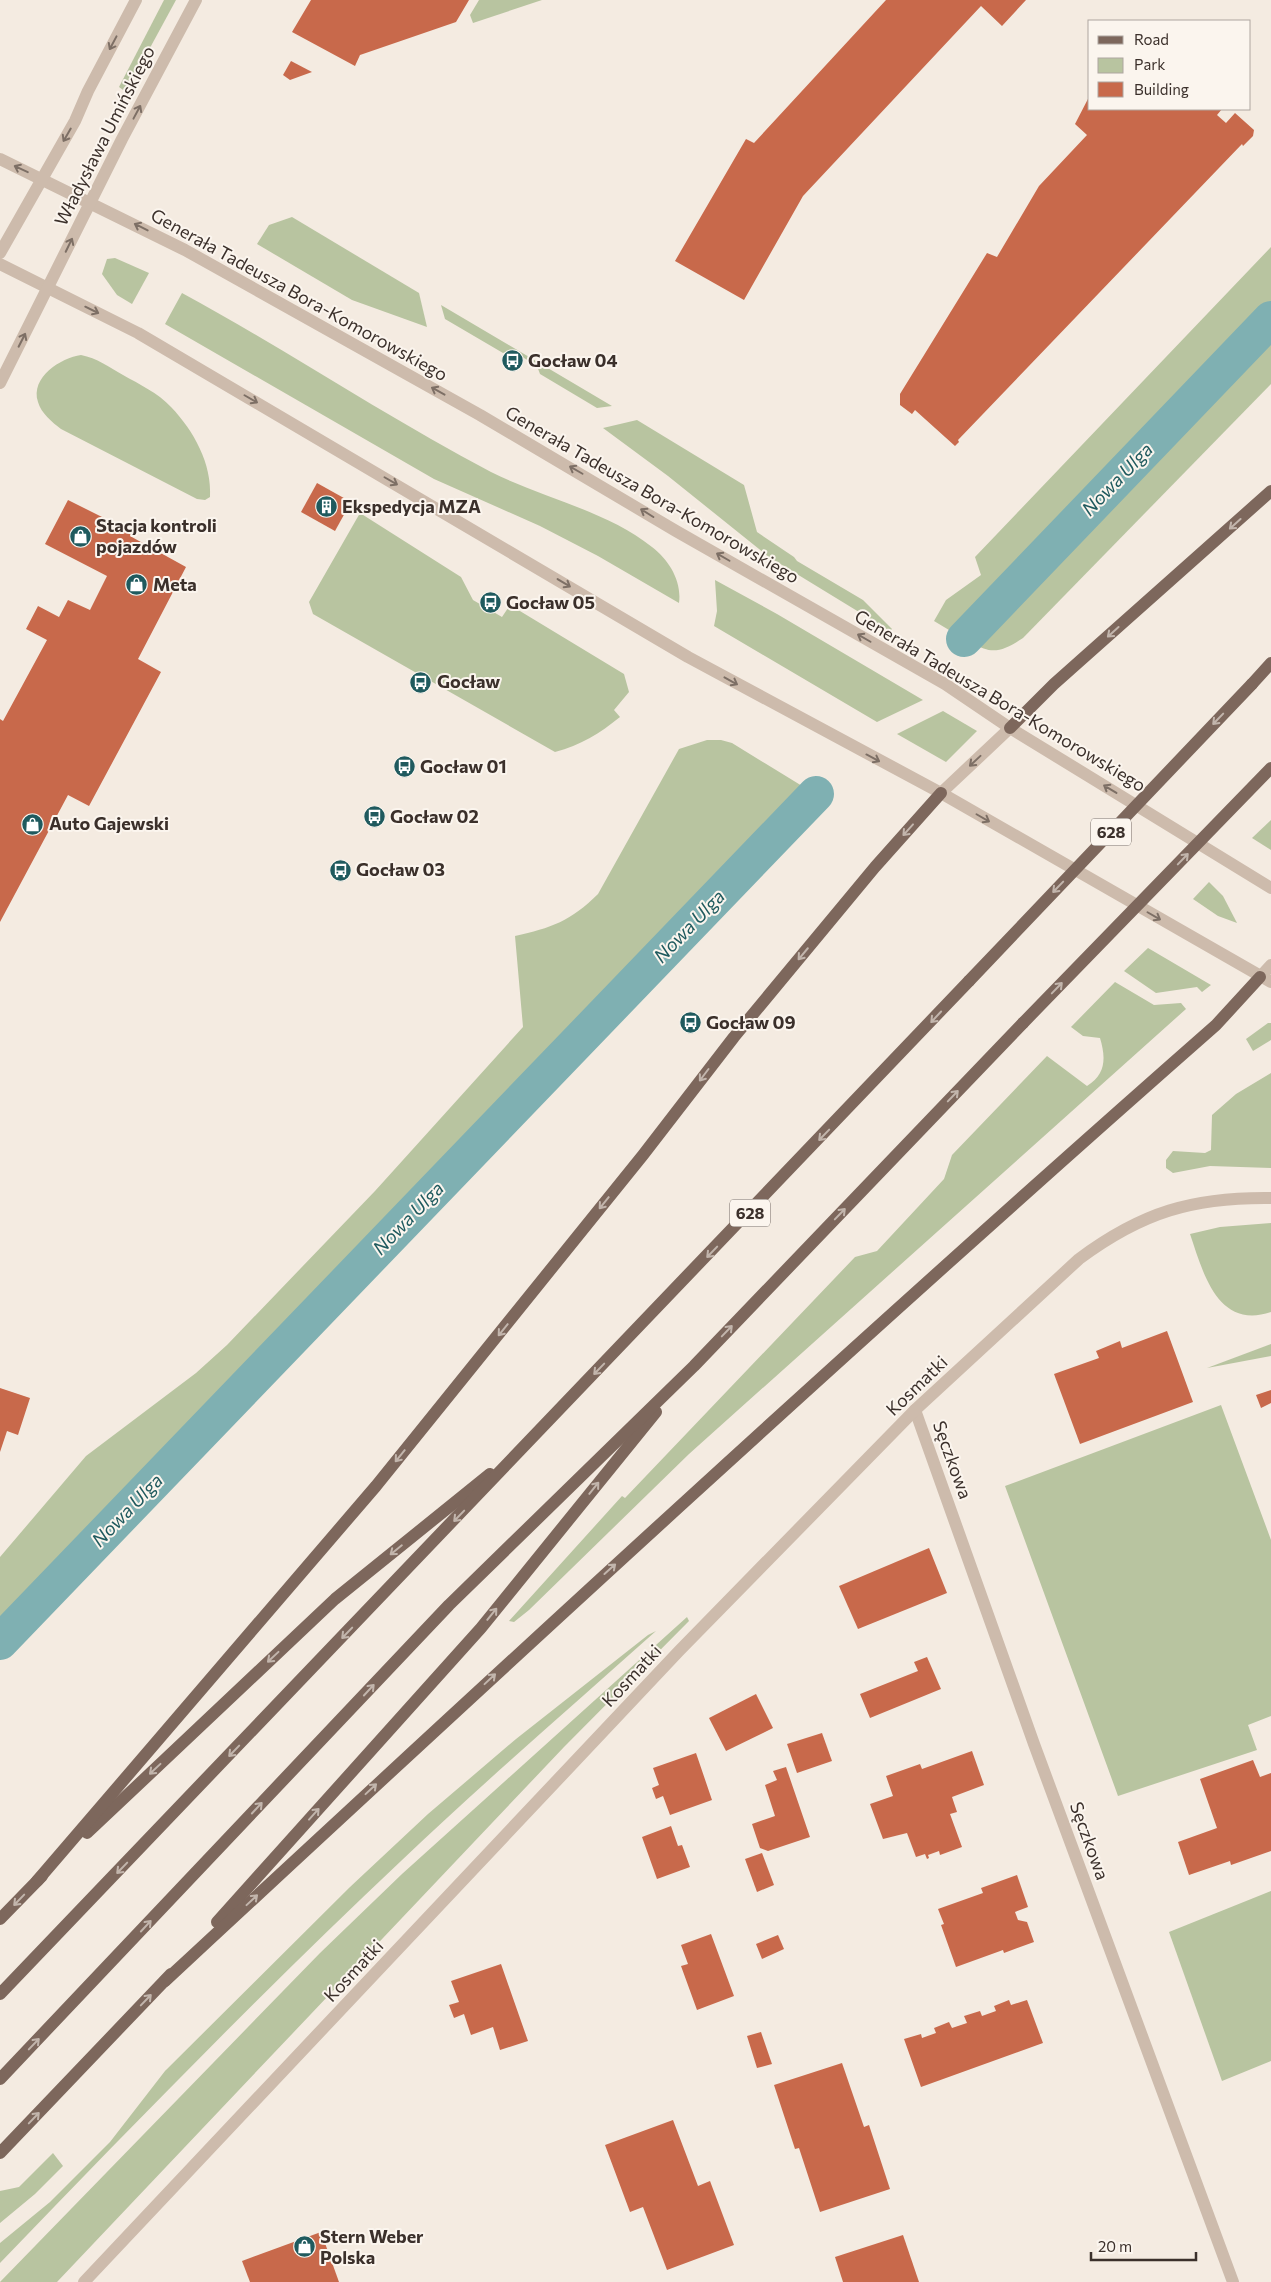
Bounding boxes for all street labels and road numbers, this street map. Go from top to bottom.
street label: Władysława Umińskiego [49,42,159,229]
street label: Generała Tadeusza Bora-Komorowskiego [147,203,452,385]
street label: Generała Tadeusza Bora-Komorowskiego [502,401,803,588]
street label: Generała Tadeusza Bora-Komorowskiego [851,604,1150,796]
road number: 628 [1091,819,1131,846]
road number: 628 [730,1200,770,1226]
street label: Kosmatki [881,1351,952,1420]
street label: Sęczkowa [929,1418,977,1502]
street label: Kosmatki [597,1640,666,1711]
street label: Sęczkowa [1066,1799,1114,1883]
street label: Kosmatki [319,1935,388,2006]

